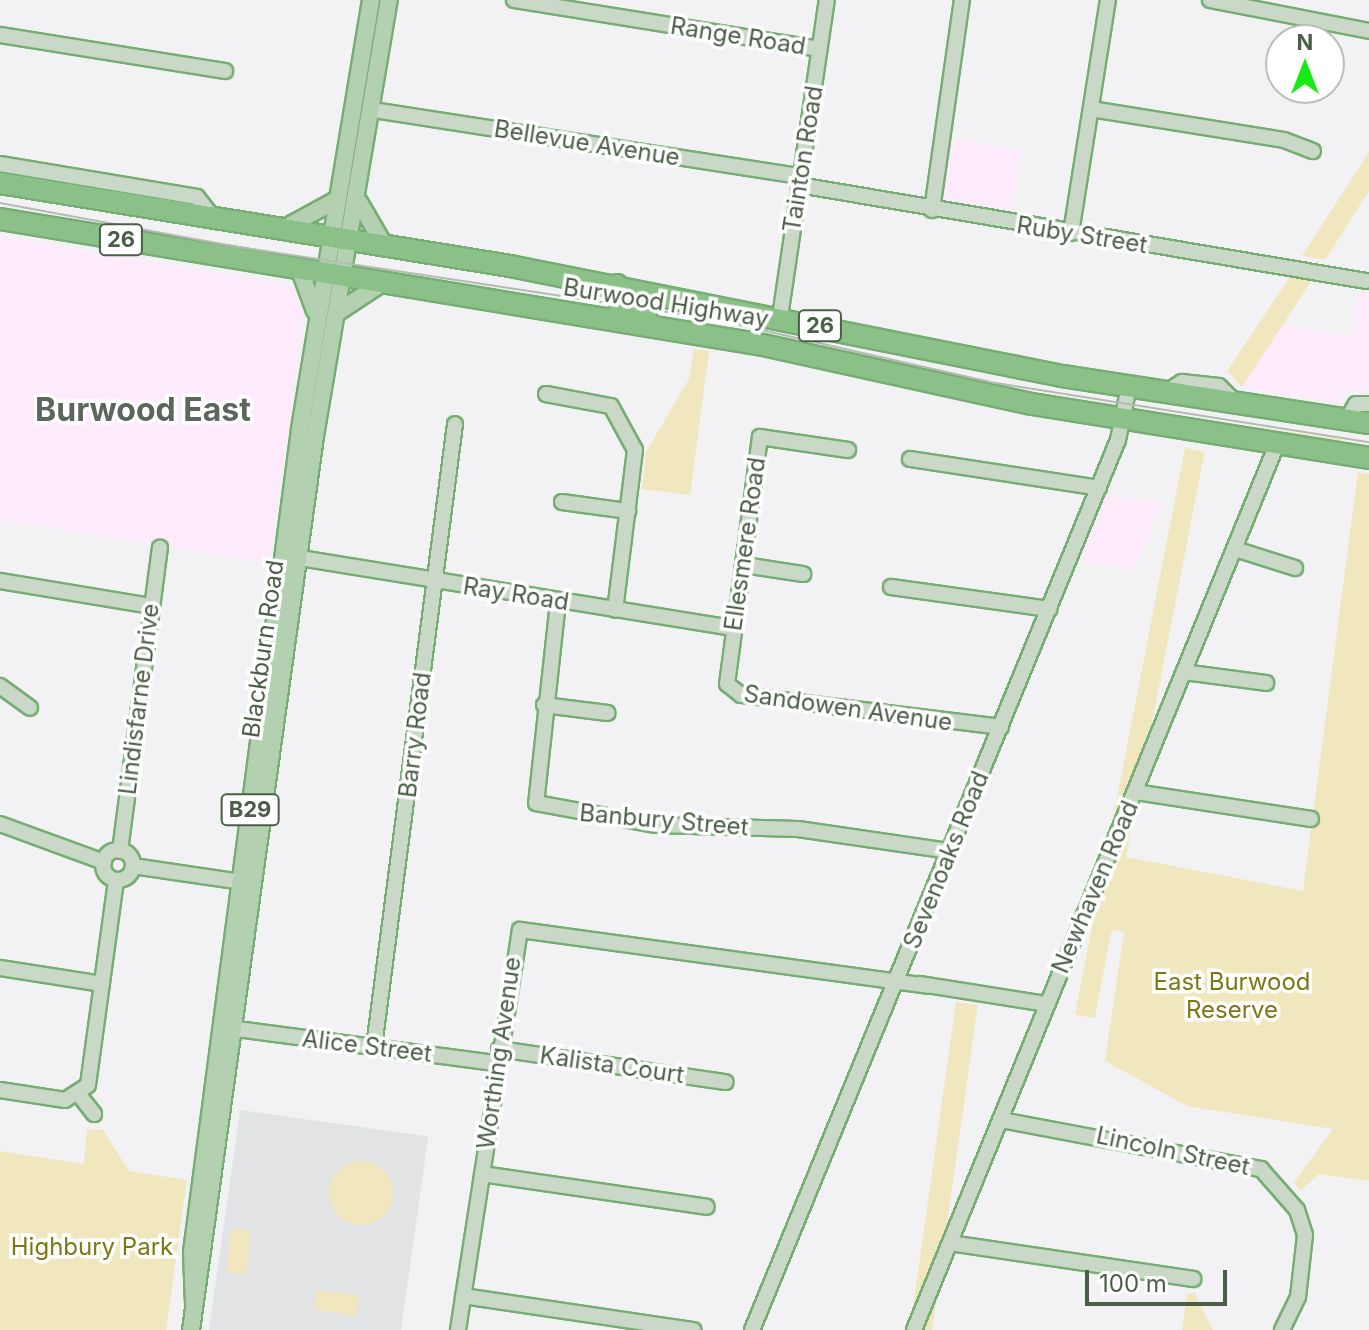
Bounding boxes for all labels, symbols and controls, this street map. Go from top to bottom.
street label: Range Road [668,11,808,61]
north arrow [1265,24,1345,104]
text: N [1297,29,1313,55]
street label: Tainton Road [777,84,829,234]
street label: Bellevue Avenue [492,114,682,172]
street label: Ruby Street [1015,210,1149,260]
road number: 26 [97,222,145,258]
street label: Burwood Highway [561,273,771,333]
road number: 26 [796,308,844,344]
district label: Burwood East [35,391,251,429]
street label: Ellesmere Road [719,455,771,633]
street label: Blackburn Road [236,558,290,740]
street label: Ray Road [461,571,571,617]
street label: Lindisfarne Drive [113,602,165,796]
street label: Barry Road [393,671,437,799]
street label: Sandowen Avenue [742,679,954,737]
street label: Sevenoaks Road [897,767,995,953]
road number: B29 [220,792,280,828]
street label: Newhaven Road [1046,796,1144,978]
street label: Banbury Street [578,798,750,842]
street label: Worthing Avenue [471,955,527,1151]
park label: East Burwood Reserve [1154,968,1310,1024]
street label: Alice Street [301,1024,433,1068]
street label: Kalista Court [538,1041,686,1089]
street label: Lincoln Street [1094,1121,1252,1181]
park label: Highbury Park [11,1233,173,1261]
scale bar [1089,1254,1231,1304]
text: 100 m [1099,1269,1167,1298]

